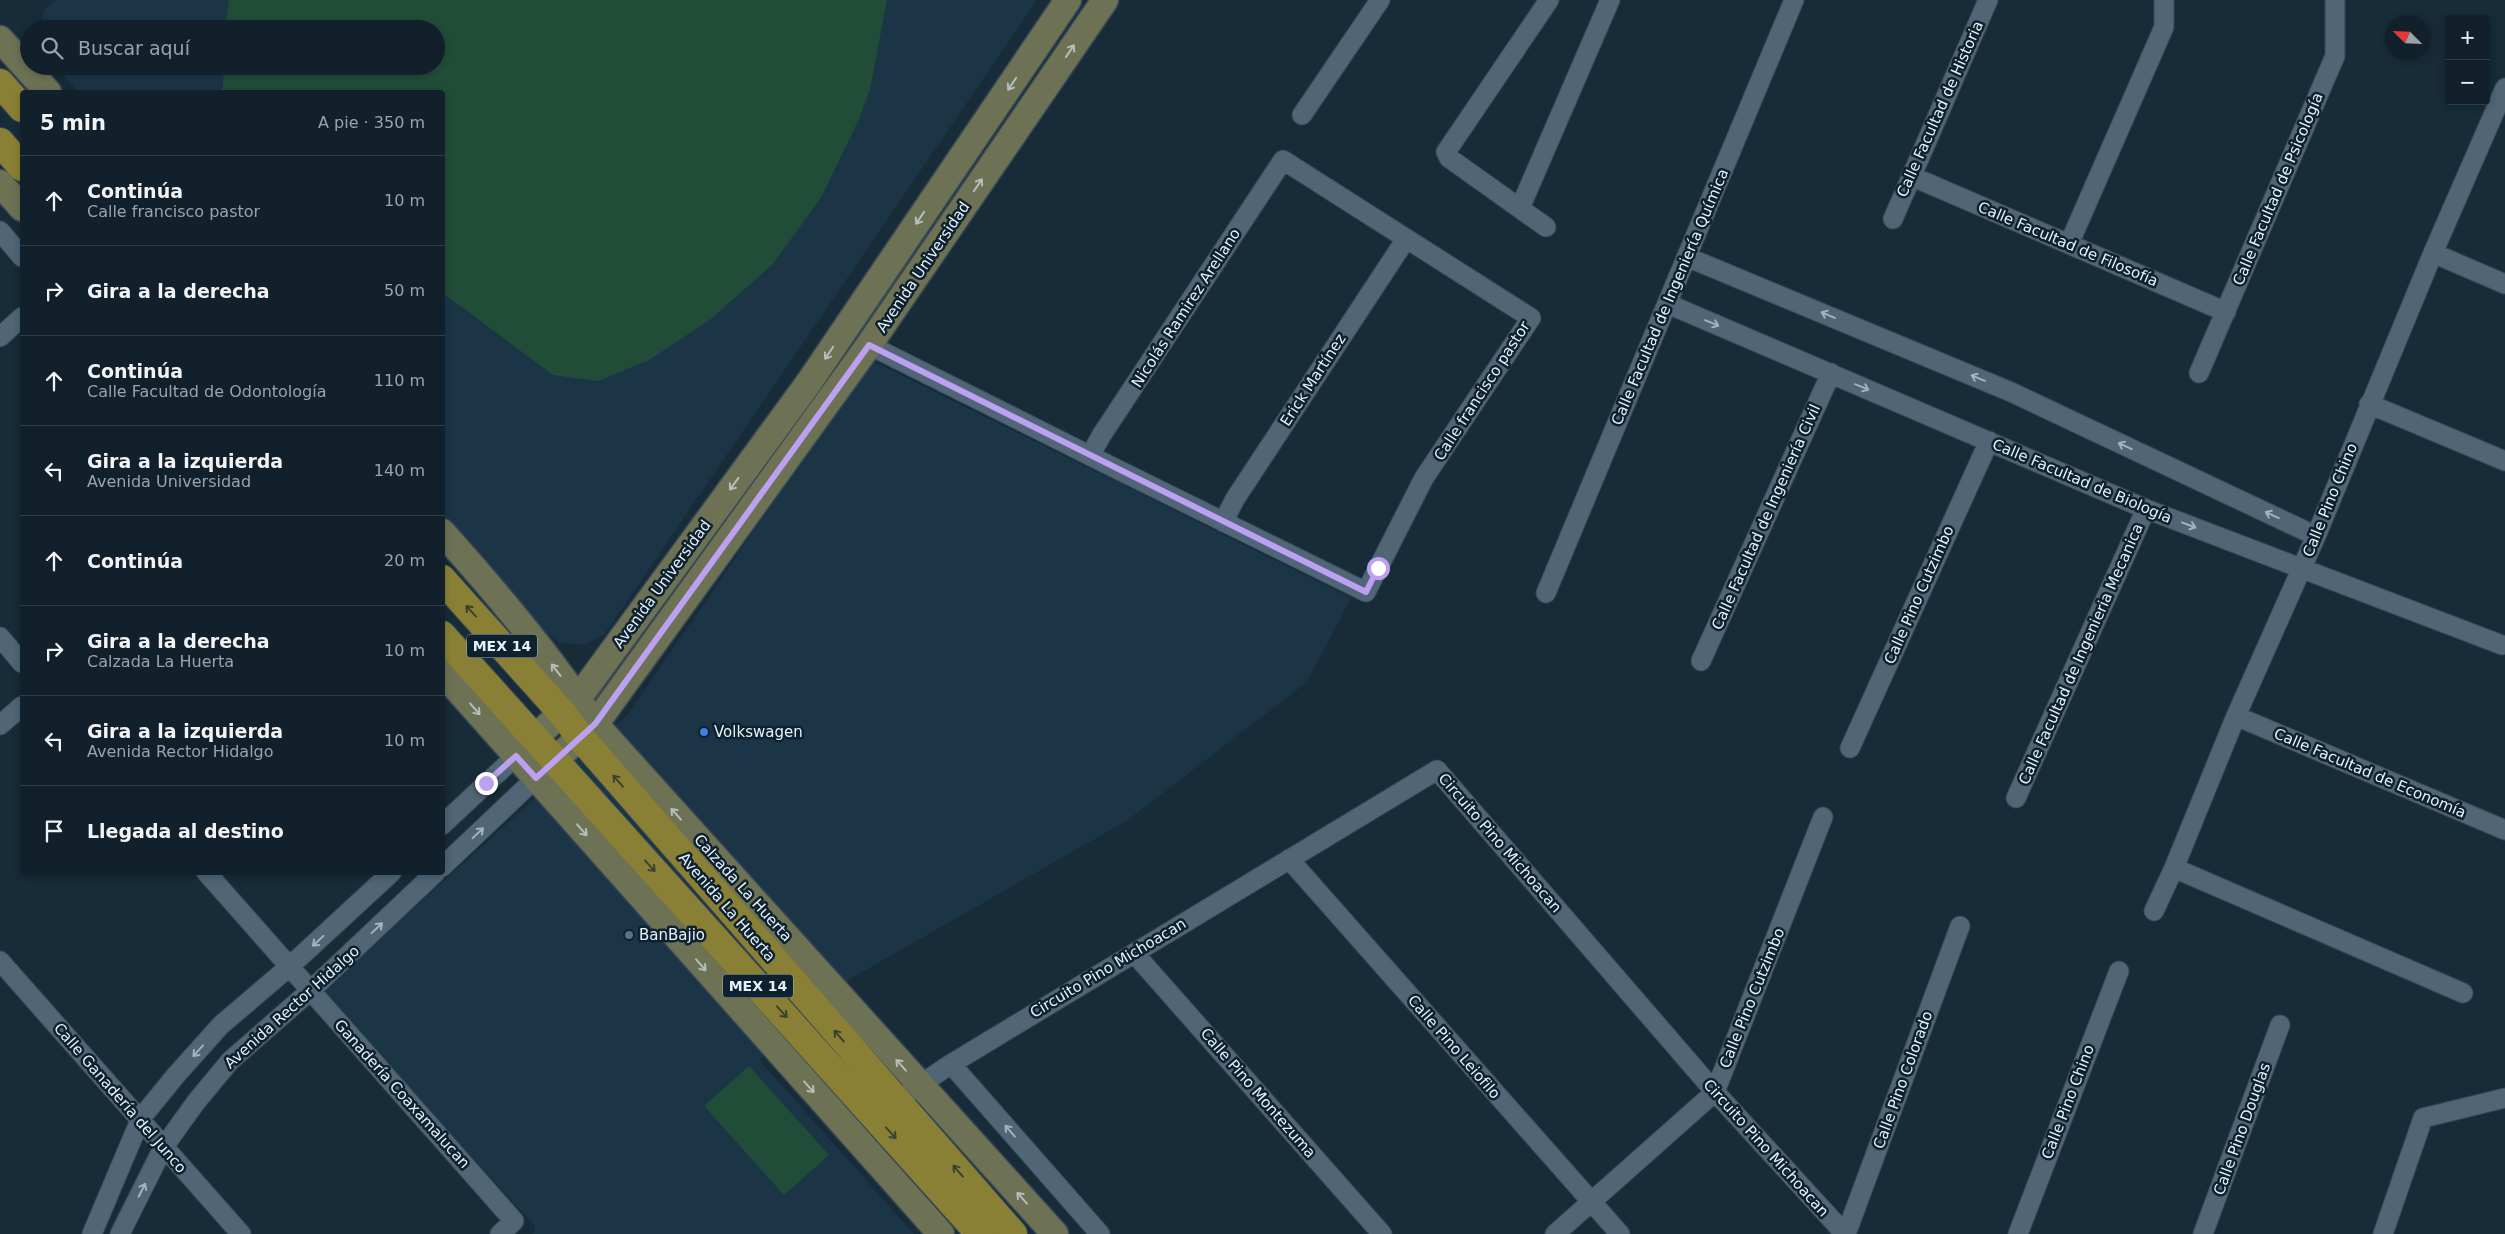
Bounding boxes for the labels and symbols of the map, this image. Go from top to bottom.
north arrow [2385,15,2430,60]
street label: Calle Facultad de Historia [1893,18,1987,200]
one-way arrow [1065,44,1075,58]
one-way arrow [1006,76,1016,90]
street label: Calle Facultad de Psicología [2229,90,2327,288]
street label: Calle Facultad de Ingenierίa Quίmica [1608,166,1732,428]
one-way arrow [973,179,983,193]
street label: Avenida Universidad [873,198,973,336]
street label: Calle Facultad de Filosofía [1975,198,2161,290]
one-way arrow [915,211,925,225]
street label: Nicolás Ramirez Arellano [1128,225,1244,391]
one-way arrow [1820,310,1835,319]
street label: Calle francisco pastor [1430,317,1534,464]
one-way arrow [1705,320,1720,329]
street label: Erick Martínez [1276,330,1350,430]
one-way arrow [824,345,834,359]
one-way arrow [1970,373,1986,382]
one-way arrow [1854,382,1869,392]
street label: Calle Facultad de Ingeniería Civil [1708,401,1824,633]
street label: Calle Facultad de Biología [1990,435,2174,527]
street label: Calle Pino Chino [2299,440,2361,560]
one-way arrow [2118,441,2133,450]
one-way arrow [729,477,739,491]
one-way arrow [2265,510,2280,520]
street label: Avenida Universidad [610,516,714,652]
street label: Calle Facultad de Ingenieria Mecanica [2015,521,2147,787]
one-way arrow [2181,521,2196,530]
street label: Calle Pino Cutzimbo [1880,523,1958,667]
route start [1367,557,1390,580]
one-way arrow [465,605,477,618]
road number: MEX 14 [467,634,537,658]
one-way arrow [551,664,562,677]
one-way arrow [469,702,480,715]
place label: Volkswagen [714,723,803,741]
street label: Calle Facultad de Economía [2271,724,2469,822]
marker: Volkswagen [698,726,710,738]
street label: Circuito Pino Michoacan [1435,770,1565,916]
route end [475,772,498,795]
one-way arrow [612,774,624,787]
one-way arrow [670,807,682,820]
one-way arrow [577,824,588,837]
one-way arrow [472,827,484,839]
street label: Calzada La Huerta [690,831,796,945]
street label: Avenida La Huerta [675,849,779,965]
one-way arrow [644,859,656,872]
street label: Circuito Pino Michoacan [1027,914,1189,1022]
one-way arrow [371,922,383,934]
street label: Calle Pino Cutzimbo [1716,925,1788,1071]
place label: BanBajio [639,926,705,944]
marker: BanBajio [623,929,635,941]
one-way arrow [311,935,324,947]
street label: Avenida Rector Hidalgo [221,942,363,1072]
one-way arrow [696,959,707,972]
road number: MEX 14 [723,974,793,998]
street label: Calle Pino Leiofilo [1404,991,1504,1103]
one-way arrow [776,1006,788,1019]
street label: Calle Pino Colorado [1870,1009,1936,1151]
street label: Ganadería Coaxamalucan [330,1016,474,1172]
street label: Calle Ganadería del Junco [50,1019,190,1177]
street label: Calle Pino Montezuma [1197,1024,1319,1162]
one-way arrow [834,1029,845,1042]
street label: Calle Pino Chino [2038,1042,2098,1162]
one-way arrow [192,1044,204,1057]
one-way arrow [896,1058,907,1071]
street label: Calle Pino Douglas [2210,1060,2274,1198]
street label: Circuito Pino Michoacan [1700,1076,1832,1220]
one-way arrow [803,1080,815,1093]
one-way arrow [1004,1125,1016,1138]
one-way arrow [885,1127,897,1140]
one-way arrow [952,1165,964,1178]
one-way arrow [138,1183,147,1198]
one-way arrow [1017,1191,1028,1204]

